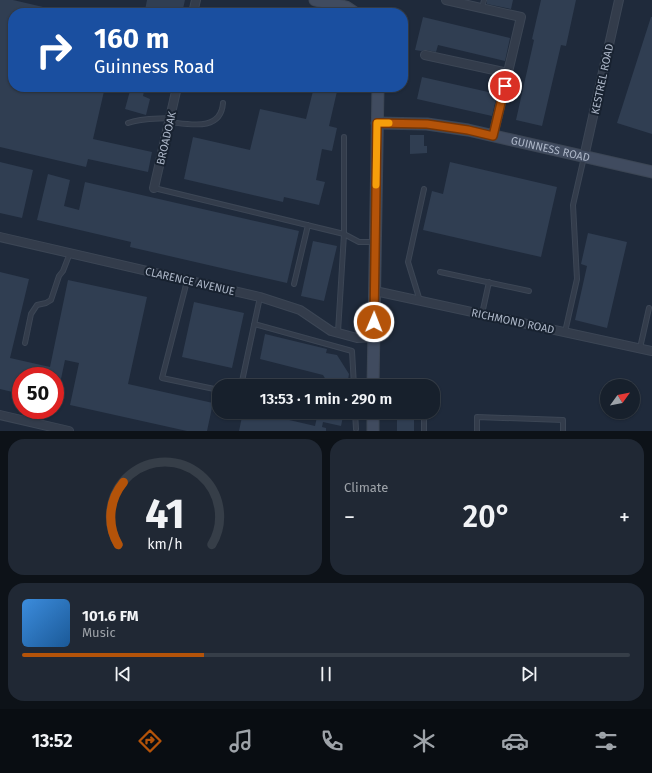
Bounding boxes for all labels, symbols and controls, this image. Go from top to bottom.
text: 160 m [94,22,169,55]
icon: right [28,24,80,76]
street label: KESTREL ROAD [589,43,616,116]
text: Guinness Road [94,56,215,78]
pin [488,69,522,103]
icon: arrive [494,75,516,97]
street label: BROADOAK [154,110,179,166]
street label: GUINNESS ROAD [510,134,591,165]
street label: CLARENCE AVENUE [144,265,236,298]
position arrow [353,301,395,343]
street label: RICHMOND ROAD [470,306,556,337]
speed limit sign: 50 [12,367,64,419]
north arrow [600,379,640,419]
map controls [600,379,640,419]
text: 13:53 · 1 min · 290 m [260,390,392,408]
text: Climate [344,480,388,495]
text: 41 [145,489,185,539]
text: 20° [463,499,511,535]
text: − [344,504,355,531]
text: + [619,504,630,531]
text: km/h [147,536,183,553]
text: 101.6 FM [82,607,139,625]
text: Music [82,625,116,640]
icon: previous [112,663,134,685]
icon: pause [315,663,337,685]
icon: next [518,663,540,685]
icon: directions [136,727,164,755]
icon: music [227,727,255,755]
icon: phone [318,727,346,755]
icon: climate [410,727,438,755]
icon: car [501,727,529,755]
icon: filters [592,727,620,755]
text: 13:52 [32,730,73,752]

